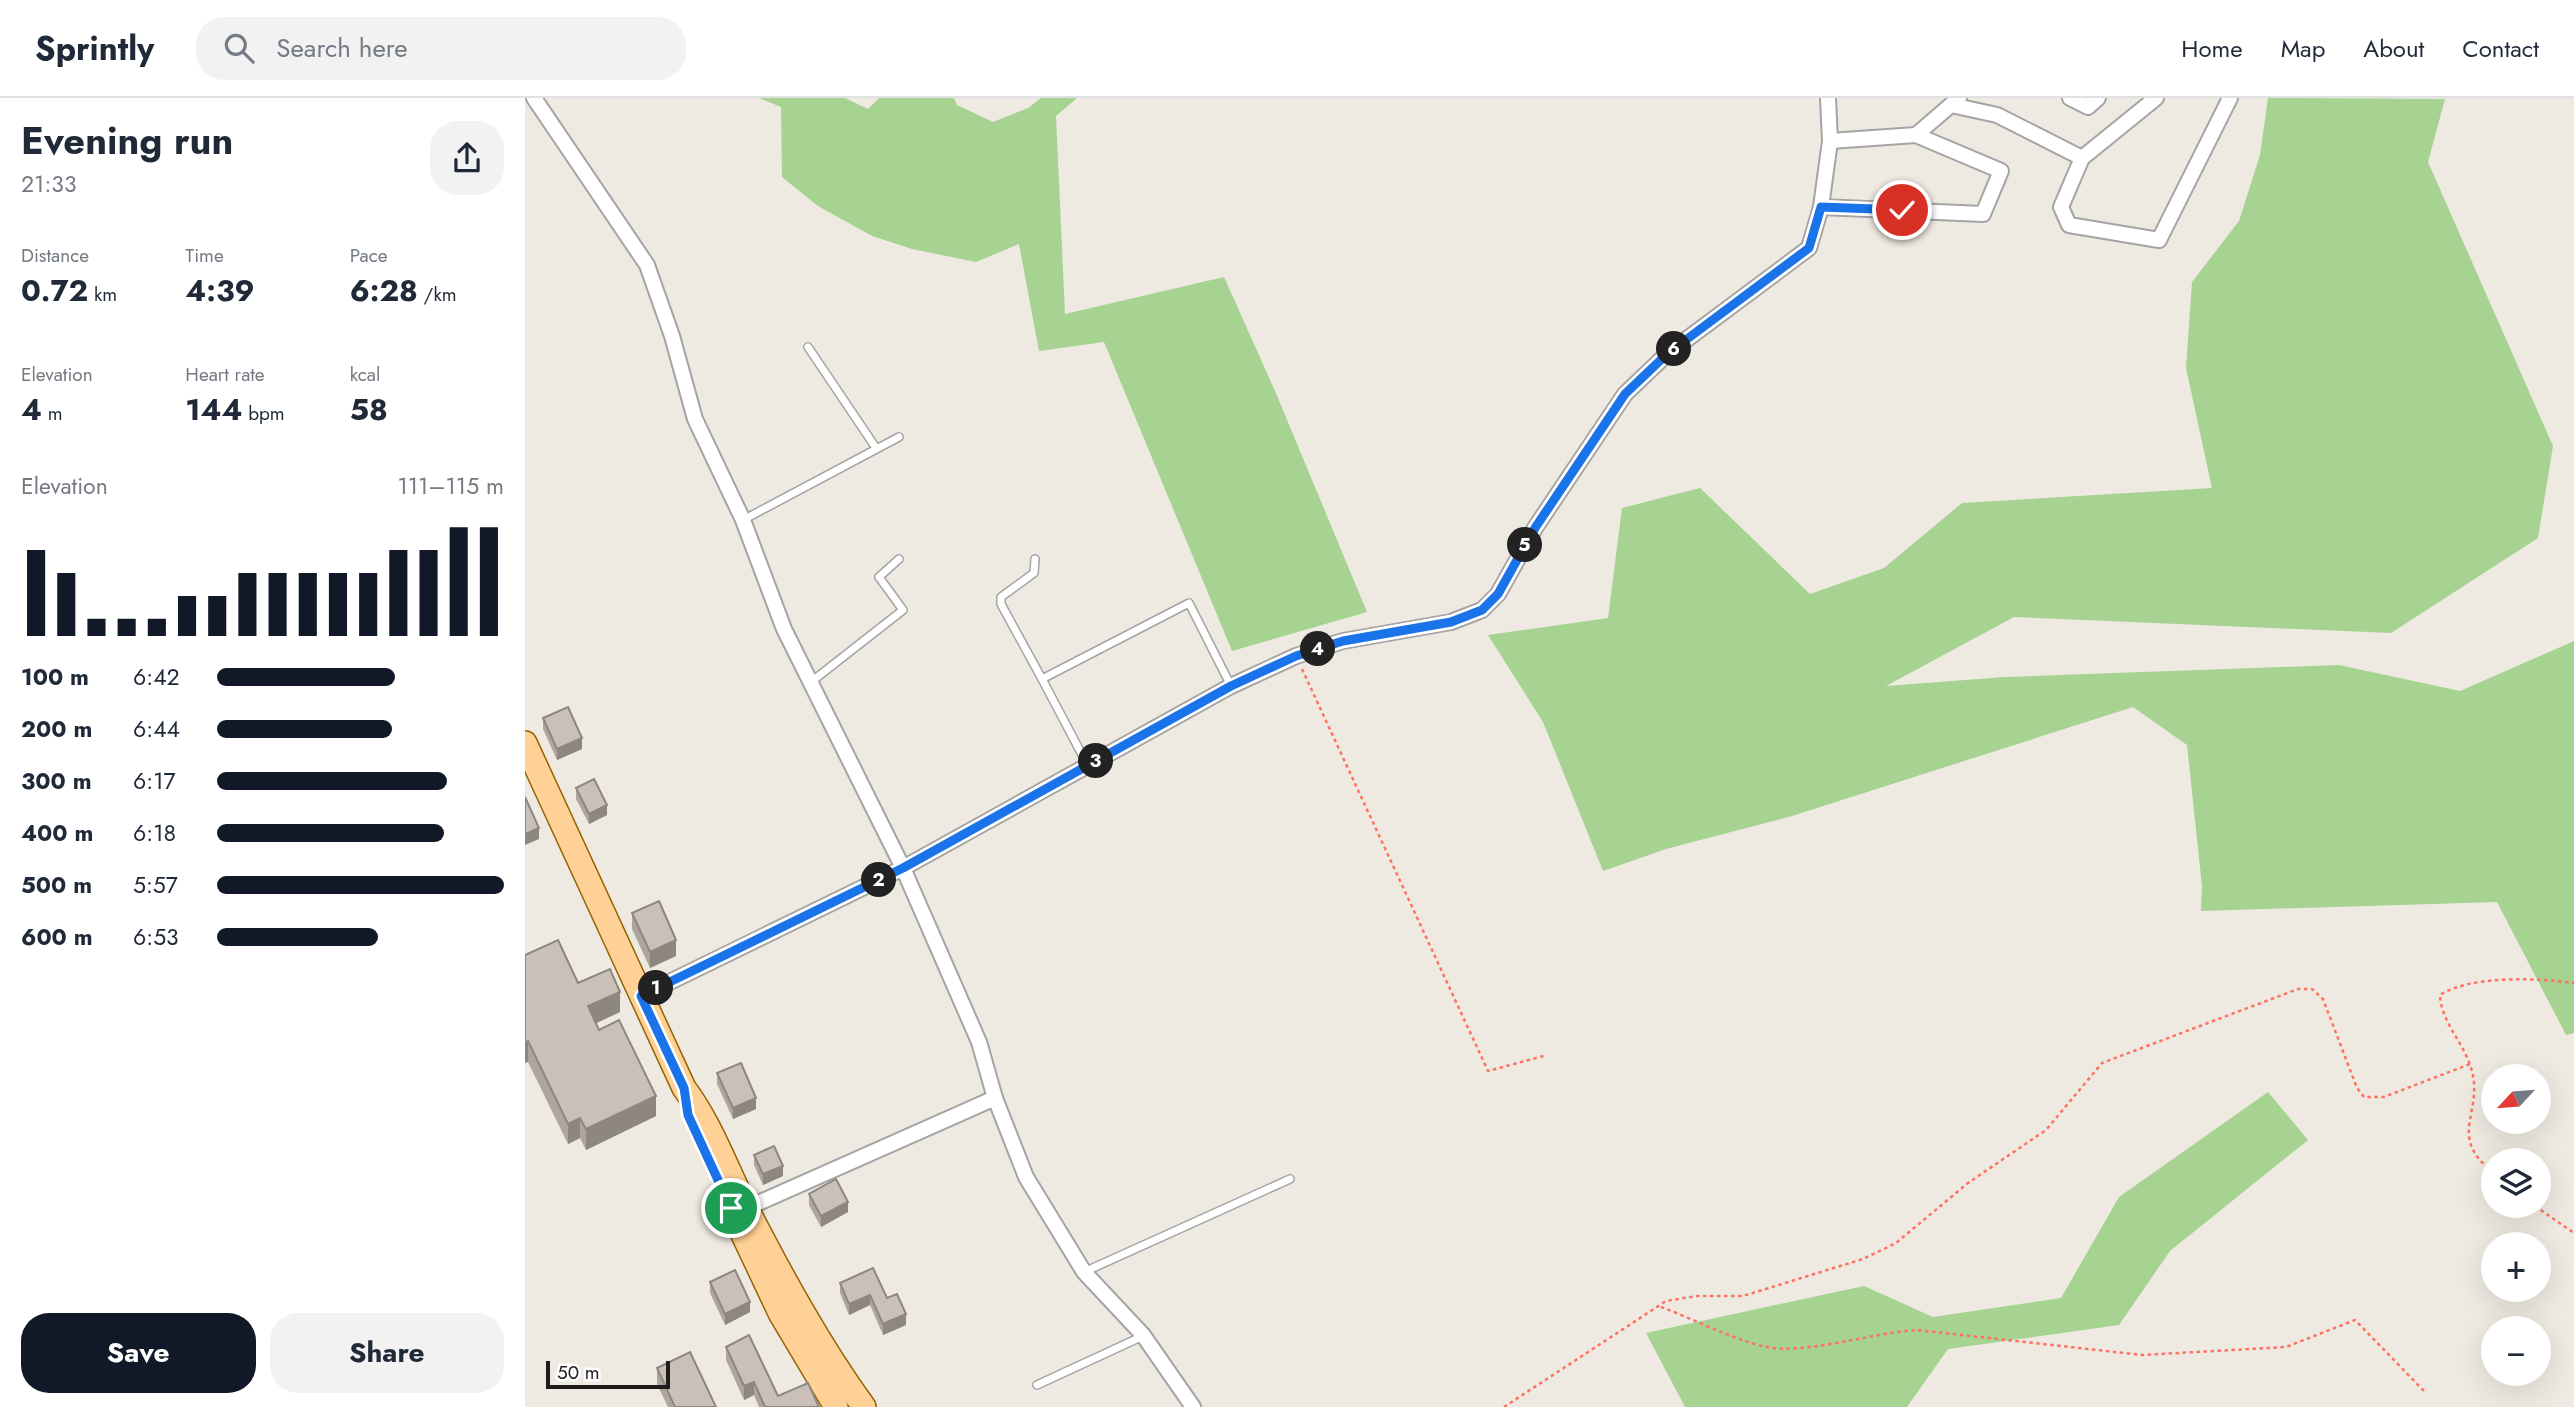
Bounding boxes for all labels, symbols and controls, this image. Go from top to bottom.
search box [196,17,686,80]
text: Sprintly [35,25,154,72]
icon: search [220,29,258,67]
text: Search here [276,29,408,67]
text: Home [2181,31,2243,66]
text: Map [2281,31,2325,66]
text: About [2363,31,2424,66]
text: Contact [2462,31,2539,66]
text: Evening run [21,113,233,168]
button: share [430,121,504,195]
text: 21:33 [21,167,76,201]
pin [1872,180,1932,240]
icon: check [1883,191,1921,229]
text: Distance [21,242,89,269]
text: Time [185,242,224,269]
text: Pace [350,242,388,269]
text: 0.72 [21,269,88,312]
text: 4:39 [185,269,255,312]
text: 6:28 [350,269,418,312]
text: km [88,281,117,308]
text: /km [418,281,457,308]
pin: 6 [1657,331,1691,366]
text: 6 [1667,335,1680,362]
text: Elevation [21,361,93,388]
text: Heart rate [185,361,265,388]
text: kcal [350,361,380,388]
text: 4 [21,388,42,431]
text: 144 [185,388,242,431]
text: 58 [350,388,388,431]
text: m [42,400,62,427]
text: bpm [242,400,285,427]
text: Elevation [21,469,108,503]
text: 111–115 m [397,469,504,503]
pin: 5 [1507,528,1543,562]
text: 5 [1518,531,1531,558]
pin: 4 [1301,632,1335,666]
text: 4 [1311,635,1324,662]
text: 100 m [21,660,89,694]
text: 6:42 [133,660,180,694]
text: 200 m [21,712,92,746]
text: 6:44 [133,712,180,746]
pin: 3 [1079,744,1113,778]
text: 3 [1090,747,1101,774]
text: 300 m [21,764,92,798]
text: 6:17 [133,764,176,798]
text: 400 m [21,816,93,850]
text: 6:18 [133,816,176,850]
pin: 2 [861,862,897,898]
text: 2 [872,866,885,893]
text: 500 m [21,868,92,902]
text: 5:57 [133,868,178,902]
text: 600 m [21,920,93,954]
text: 6:53 [133,920,179,954]
pin: 1 [639,970,673,1006]
text: 1 [651,974,660,1001]
north arrow [2481,1064,2551,1134]
map controls [2481,1064,2551,1386]
button: layers [2481,1148,2551,1218]
pin [701,1178,761,1238]
icon: arrive [712,1189,750,1227]
button: + [2481,1232,2551,1302]
button: Save [21,1313,256,1393]
button: Share [270,1313,504,1393]
button: − [2481,1316,2551,1386]
scale bar [546,1358,670,1390]
text: 50 m [557,1359,600,1386]

